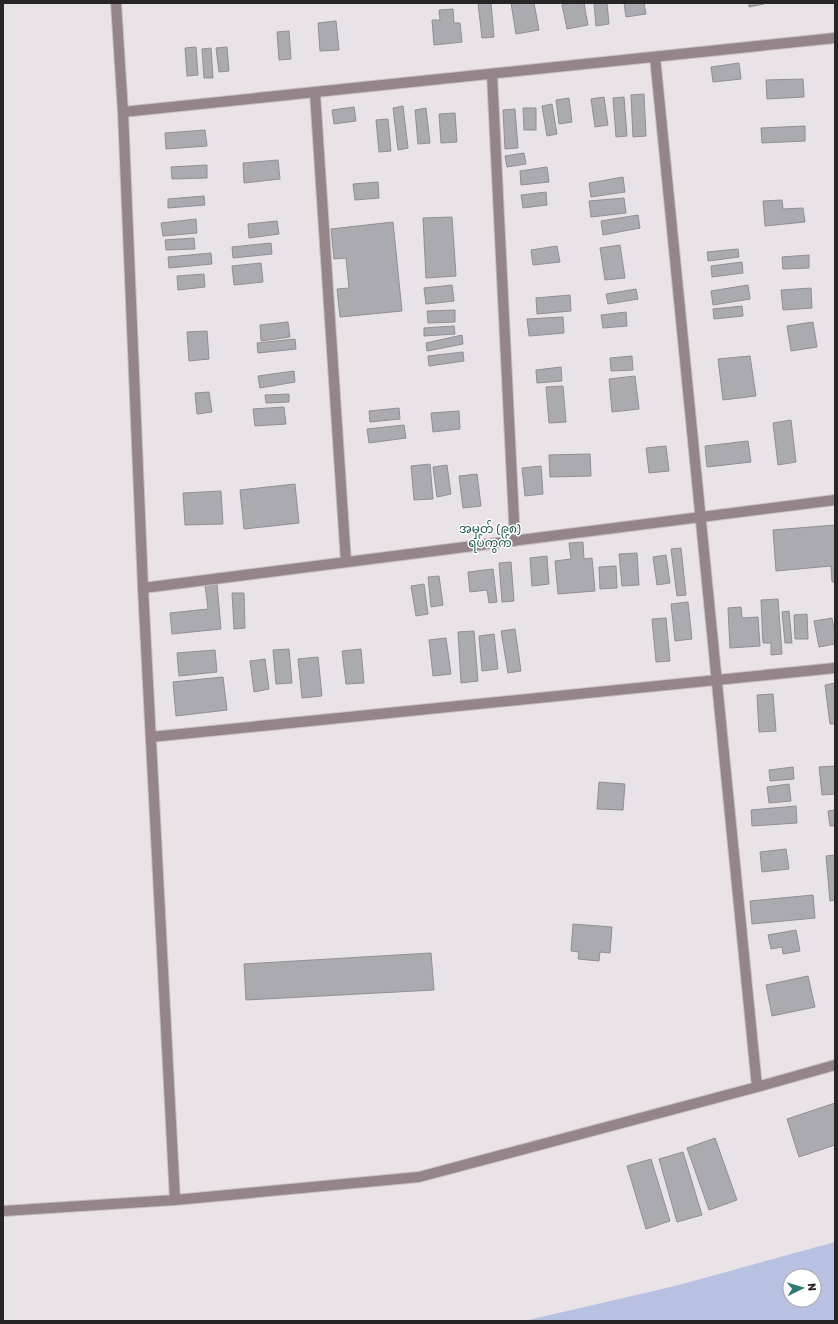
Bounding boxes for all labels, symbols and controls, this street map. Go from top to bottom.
district label: အမှတ် (၉၈) ရပ်ကွက် [459,520,521,553]
north arrow [782,1268,822,1308]
text: N [805,1283,818,1292]

